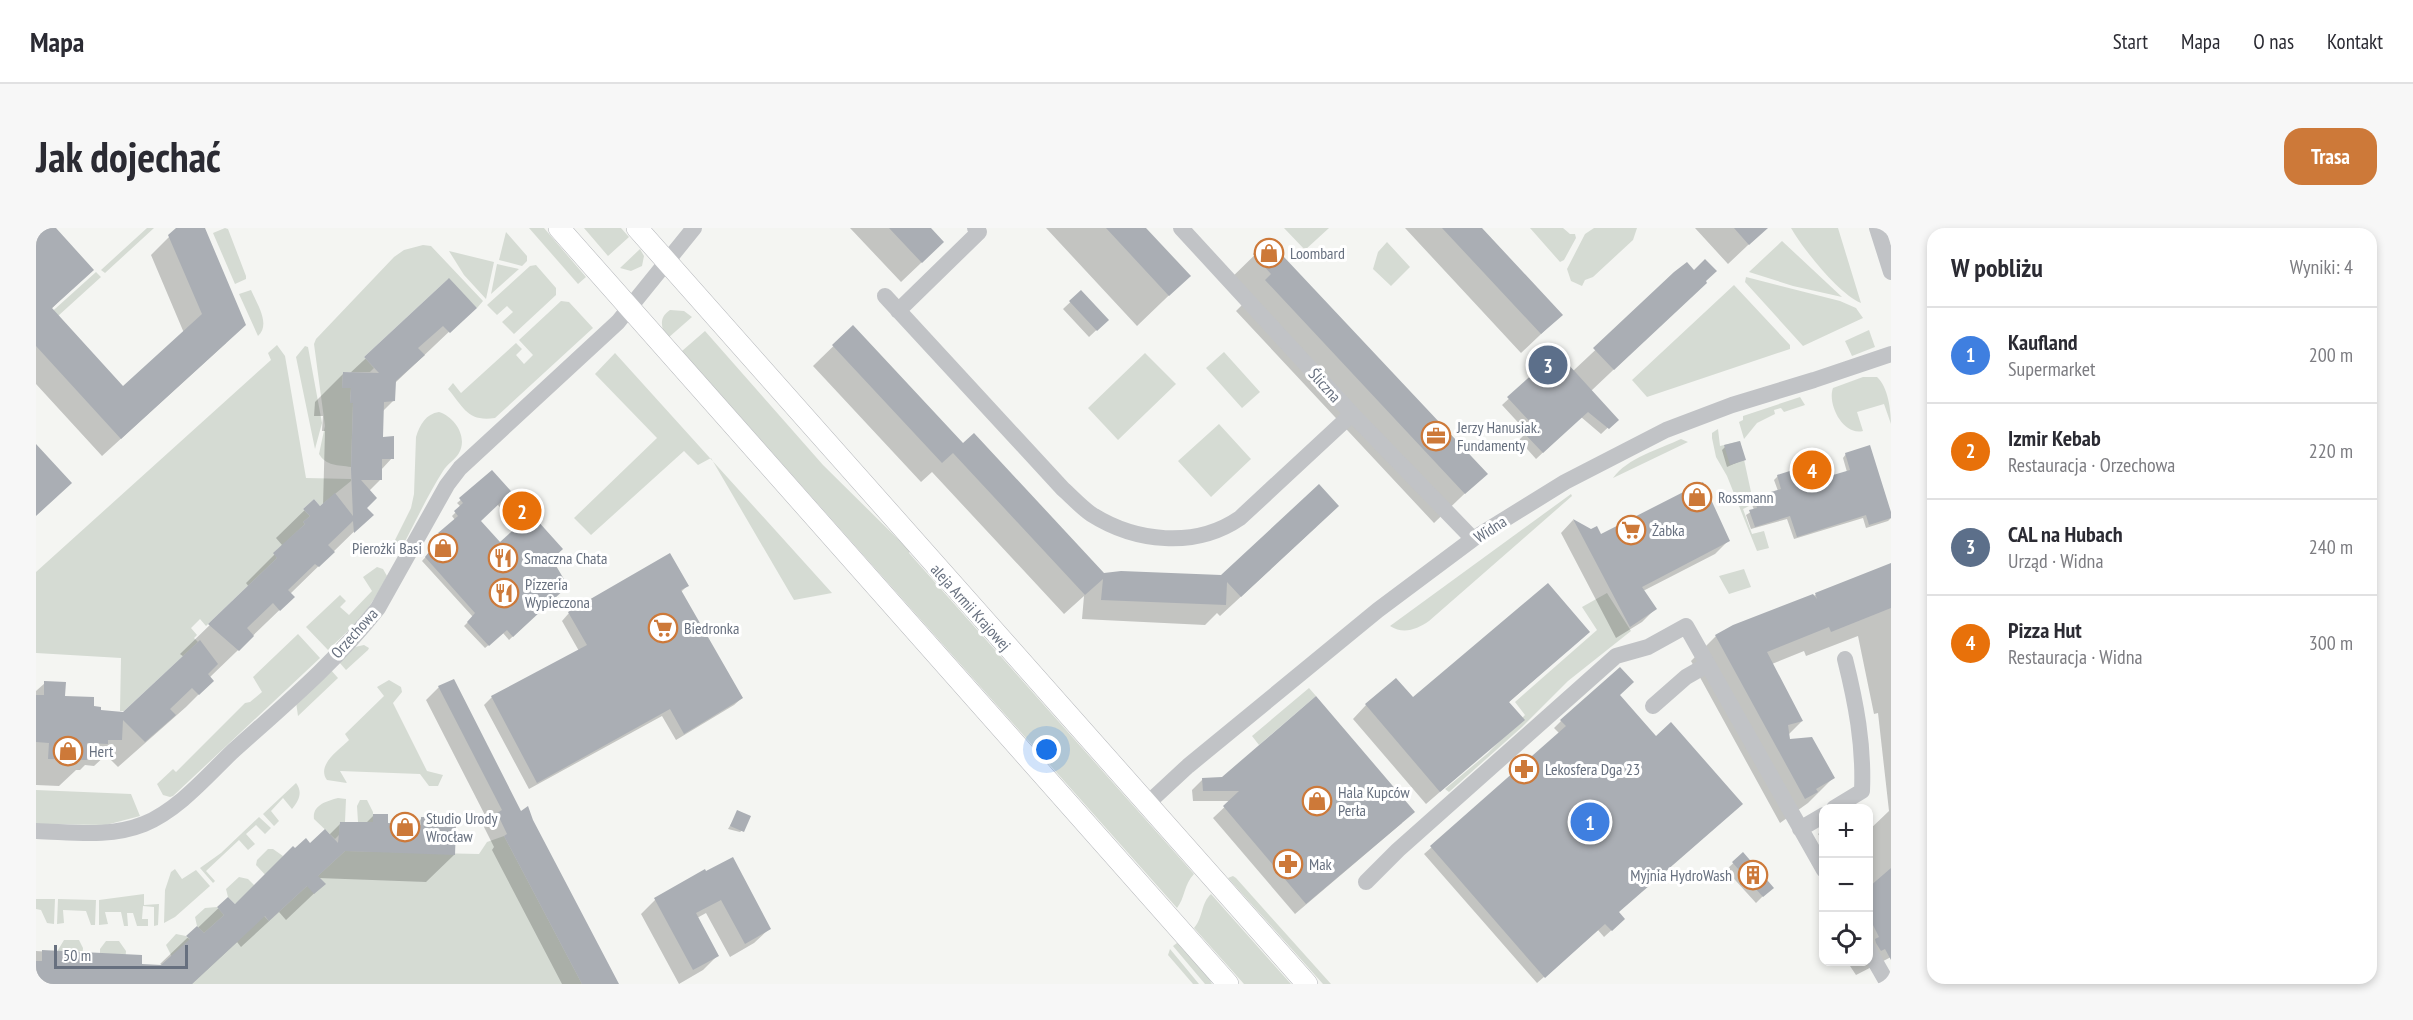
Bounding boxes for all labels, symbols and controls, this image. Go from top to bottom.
text: Mapa [30,23,84,60]
text: Start [2113,28,2148,55]
text: Mapa [2181,28,2220,55]
text: O nas [2253,28,2294,55]
text: Kontakt [2327,28,2383,55]
button: Trasa [2284,128,2377,185]
text: Jak dojechać [36,129,221,184]
shop icon: Loombard [1253,237,1285,269]
place label: Loombard [1290,243,1345,263]
text: W pobliżu [1951,251,2043,284]
text: Wyniki: 4 [2290,254,2353,280]
text: Kaufland [2008,328,2078,356]
pin: 3 [1528,342,1568,388]
text: 1 [1966,342,1975,368]
text: 200 m [2309,342,2353,368]
text: Supermarket [2008,356,2096,382]
street label: Śliczna [1305,364,1345,406]
place label: Jerzy Hanusiak. Fundamenty [1456,417,1540,455]
office icon: Jerzy Hanusiak. Fundamenty [1420,420,1452,452]
text: Izmir Kebab [2008,424,2101,452]
text: 2 [1966,438,1975,464]
text: 220 m [2309,438,2353,464]
pin: 4 [1792,448,1832,492]
text: Restauracja · Orzechowa [2008,452,2175,478]
shop icon: Rossmann [1681,481,1713,513]
place label: Rossmann [1718,487,1774,507]
pin: 2 [502,488,542,534]
street label: Widna [1470,511,1510,547]
supermarket icon: Żabka [1615,514,1647,546]
place label: Żabka [1652,520,1685,540]
text: CAL na Hubach [2008,520,2123,548]
shop icon: Pierożki Basi [427,532,459,564]
text: 3 [1966,534,1975,560]
text: 240 m [2309,534,2353,560]
place label: Pierożki Basi [352,538,422,558]
restaurant icon: Smaczna Chata [487,542,519,574]
place label: Smaczna Chata [524,548,607,568]
text: Urząd · Widna [2008,548,2103,574]
street label: aleja Armii Krajowej [927,559,1015,655]
place label: Pizzeria Wypieczona [525,574,590,612]
restaurant icon: Pizzeria Wypieczona [488,577,520,609]
street label: Orzechowa [326,604,382,662]
supermarket icon: Biedronka [647,612,679,644]
text: Pizza Hut [2008,616,2082,644]
place label: Biedronka [684,618,739,638]
text: 4 [1966,630,1975,656]
text: 300 m [2309,630,2353,656]
text: Restauracja · Widna [2008,644,2143,670]
shop icon: Hert [52,735,84,767]
your location [1032,735,1061,764]
place label: Hert [89,741,114,761]
pharmacy icon: Lekosfera Dga 23 [1508,753,1540,785]
place label: Lekosfera Dga 23 [1545,759,1640,779]
place label: Hala Kupców Perła [1338,782,1410,820]
shop icon: Hala Kupców Perła [1301,785,1333,817]
pin: 1 [1570,800,1610,844]
map controls [1819,804,1873,966]
button: + [1819,804,1873,858]
place label: Studio Urody Wrocław [426,808,497,846]
shop icon: Studio Urody Wrocław [389,811,421,843]
pharmacy icon: Mak [1272,848,1304,880]
place label: Mak [1309,854,1333,874]
button: − [1819,858,1873,912]
building icon: Myjnia HydroWash [1737,859,1769,891]
place label: Myjnia HydroWash [1630,865,1732,885]
button: locate [1819,912,1873,966]
scale bar [54,942,188,970]
text: 50 m [63,945,91,965]

